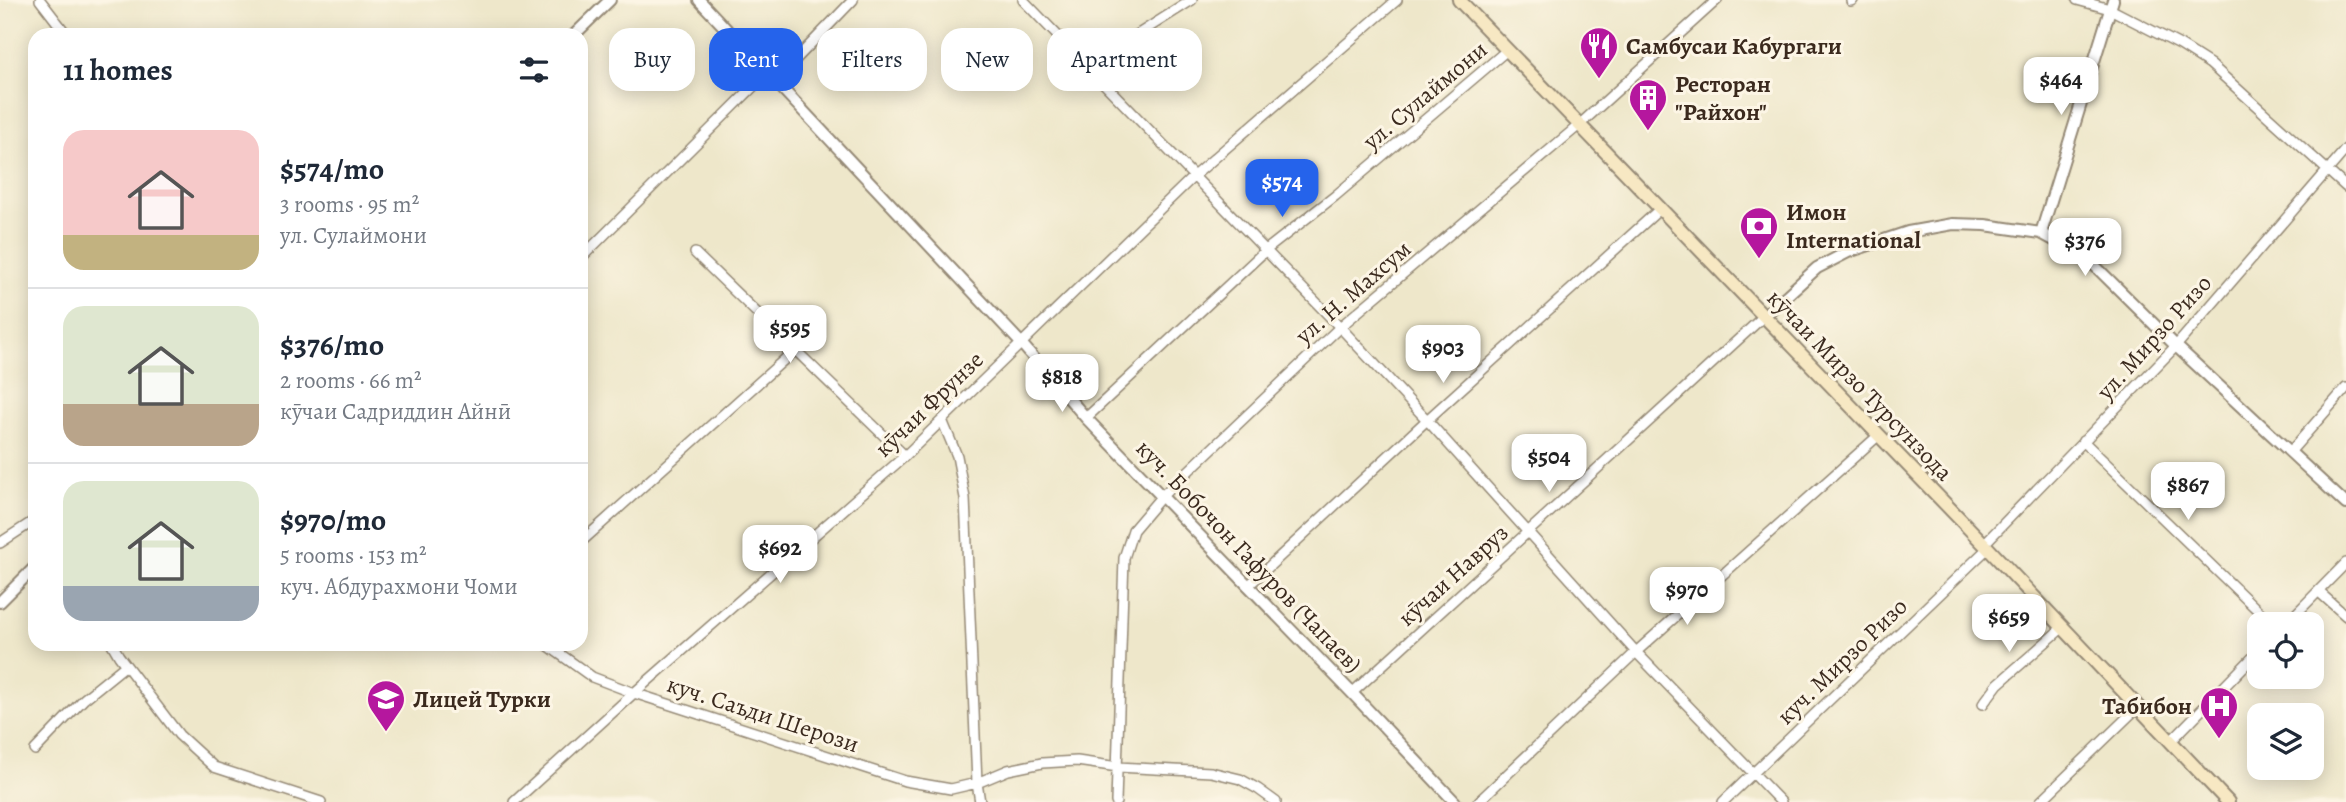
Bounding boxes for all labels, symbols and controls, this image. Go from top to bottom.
restaurant icon: Самбусаи Кабургаги [1578,25,1620,80]
chip: Buy [609,28,695,91]
chip: Rent [709,28,803,91]
chip: Filters [817,28,927,91]
chip: New [941,28,1033,91]
chip: Apartment [1047,28,1202,91]
place label: Самбусаи Кабургаги [1626,30,1842,62]
street label: ул. Сулаймони [1355,33,1494,157]
text: 11 homes [63,50,173,90]
icon: filters [515,51,553,89]
pin: $464 [2020,58,2102,117]
text: $464 [2039,64,2083,95]
place label: Ресторан "Райхон" [1675,68,1771,128]
building icon: Ресторан "Райхон" [1627,77,1669,132]
text: $574/mo [280,149,384,189]
icon: home [119,158,203,242]
pin: $574 [1241,160,1323,219]
text: $574 [1261,166,1303,197]
text: 3 rooms · 95 m² [280,189,419,220]
place label: Имон International [1786,196,1922,256]
bank icon: Имон International [1738,205,1780,260]
pin: $376 [2044,218,2126,278]
text: ул. Сулаймони [280,220,427,251]
text: $376 [2064,225,2106,256]
street label: ул. Н. Махсум [1288,233,1418,352]
street label: ул. Мирзо Ризо [2089,268,2219,407]
street label: кӯчаи Мирзо Турсунзода [1760,282,1960,488]
pin: $595 [749,306,831,365]
text: $595 [769,312,811,343]
text: $376/mo [280,325,384,365]
pin: $903 [1402,326,1484,385]
text: $903 [1422,332,1464,363]
icon: home [119,334,203,418]
street label: кӯчаи Фрунзе [868,344,990,464]
pin: $818 [1021,354,1103,414]
text: $818 [1041,361,1083,392]
text: 2 rooms · 66 m² [280,365,422,396]
text: кӯчаи Садриддин Айнӣ [280,396,511,427]
street label: куч. Бобочон Гафуров (Чапаев) [1129,432,1369,680]
pin: $504 [1508,434,1590,494]
text: $504 [1528,441,1570,472]
pin: $867 [2147,462,2229,522]
text: $867 [2167,469,2209,500]
text: $970/mo [280,500,386,540]
icon: home [119,509,203,593]
street label: кӯчаи Навруз [1391,517,1515,633]
pin: $692 [739,526,821,585]
text: $692 [758,532,802,563]
text: 5 rooms · 153 m² [280,540,427,571]
pin: $970 [1646,568,1728,627]
text: куч. Абдурахмони Чоми [280,571,518,602]
text: $970 [1666,574,1708,605]
street label: куч. Мирзо Ризо [1770,590,1914,732]
pin: $659 [1968,594,2050,654]
text: $659 [1988,601,2030,632]
map controls [2247,612,2324,780]
button: locate [2247,612,2324,689]
street label: куч. Саъди Шерози [663,668,863,760]
school or university icon: Лицей Турки [365,678,407,733]
place label: Лицей Турки [413,683,551,715]
hospital icon: Табибон [2198,685,2240,740]
place label: Табибон [2102,690,2192,722]
button: layers [2247,703,2324,780]

